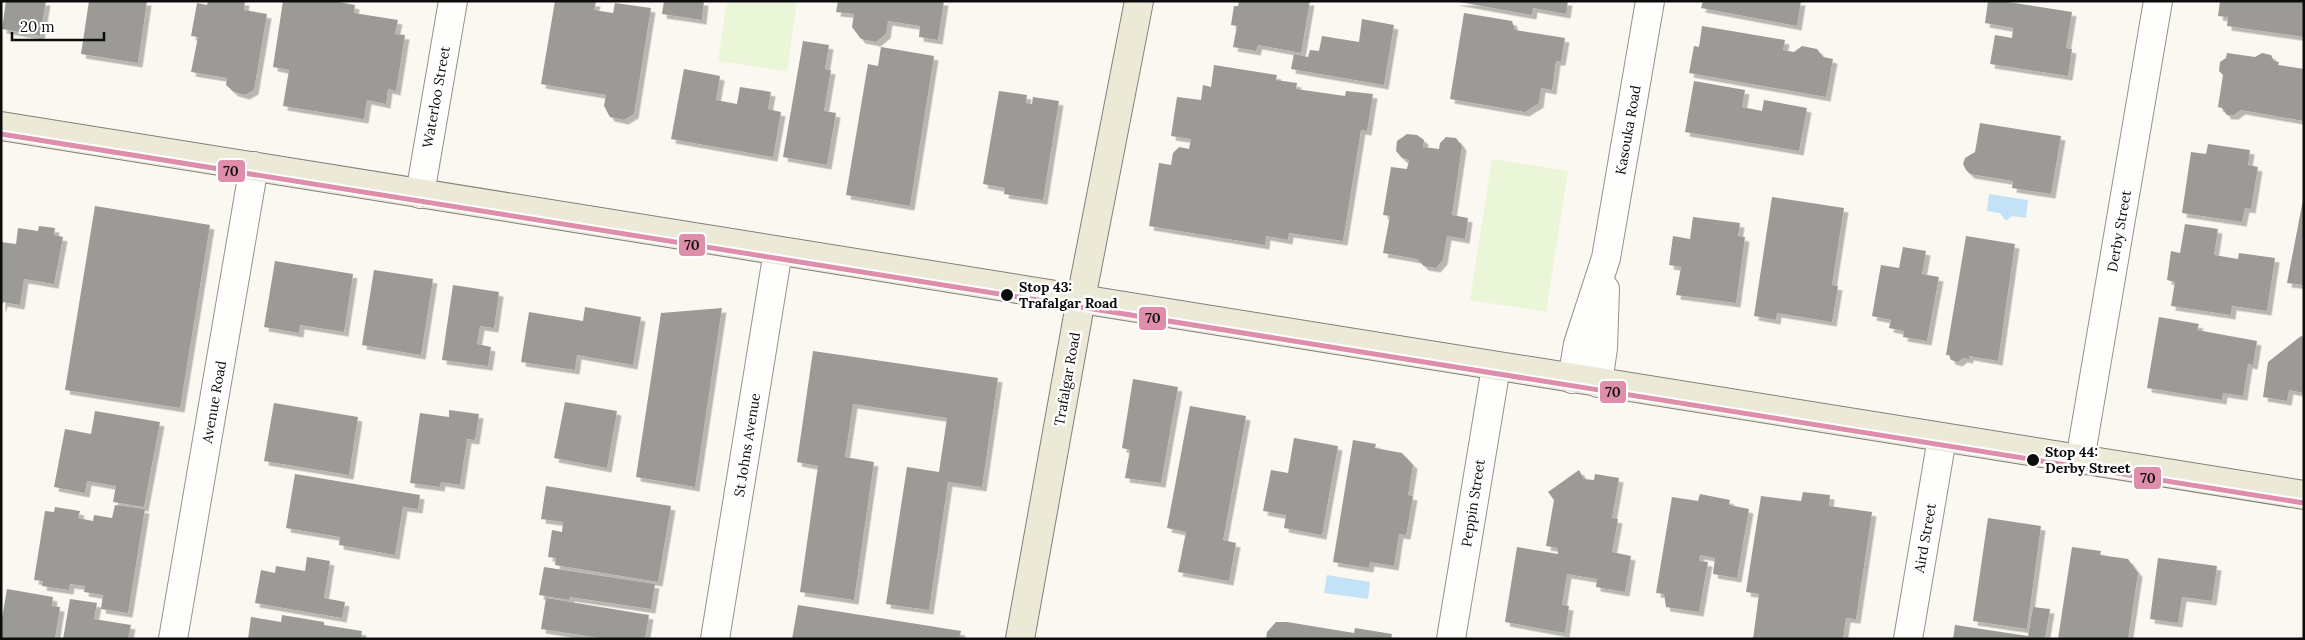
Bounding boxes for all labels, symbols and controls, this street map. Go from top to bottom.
scale bar [12,10,105,42]
text: 20 m [20,17,55,36]
street label: Waterloo Street [418,44,454,149]
street label: Kasouka Road [1611,84,1645,176]
line badge: 70 [217,159,246,183]
text: 70 [223,162,239,180]
street label: Derby Street [2103,188,2135,273]
line badge: 70 [678,233,706,257]
text: 70 [684,236,700,254]
place label: Stop 43: Trafalgar Road [1019,278,1118,312]
marker: Stop 43: Trafalgar Road [999,287,1015,303]
line badge: 70 [1138,306,1167,331]
text: 70 [1145,309,1161,327]
street label: Trafalgar Road [1050,331,1084,427]
street label: Avenue Road [198,359,230,446]
line badge: 70 [1599,380,1627,404]
text: 70 [1605,383,1621,401]
street label: St Johns Avenue [730,391,764,498]
place label: Stop 44: Derby Street [2045,443,2131,477]
marker: Stop 44: Derby Street [2025,452,2041,468]
street label: Peppin Street [1457,457,1489,548]
line badge: 70 [2133,466,2162,490]
text: 70 [2140,469,2156,487]
street label: Aird Street [1910,501,1940,575]

